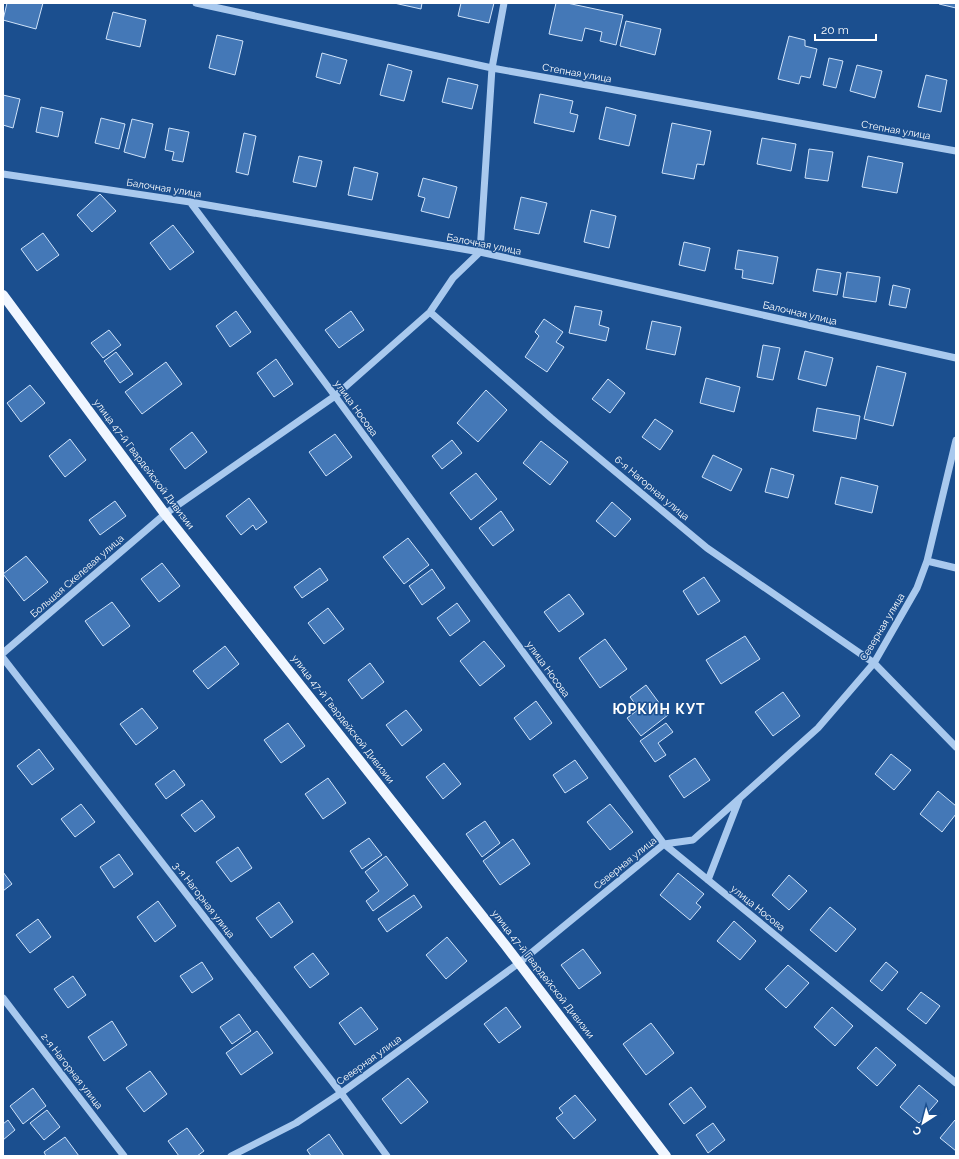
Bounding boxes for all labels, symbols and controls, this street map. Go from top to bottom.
scale bar [815,16,876,42]
text: 20 m [821,23,849,37]
street label: Степная улица [541,61,613,85]
street label: Степная улица [860,118,932,142]
street label: Балочная улица [126,177,202,199]
street label: Балочная улица [446,231,522,257]
street label: Балочная улица [762,299,838,327]
street label: улица Носова [332,378,380,438]
street label: улица 47-й Гвардейской Дивизии [92,397,197,531]
street label: 6-я Нагорная улица [612,454,692,522]
street label: Большая Скелевая улица [28,532,126,620]
street label: Северная улица [857,591,907,663]
street label: улица Носова [524,639,572,699]
street label: улица 47-й Гвардейской Дивизии [289,653,397,785]
district label: ЮРКИН КУТ [612,701,706,717]
street label: Северная улица [592,834,658,892]
street label: 3-я Нагорная улица [171,860,237,940]
street label: улица Носова [729,883,787,933]
street label: улица 47-й Гвардейской Дивизии [489,908,597,1040]
street label: 2-я Нагорная улица [39,1031,105,1111]
street label: Северная улица [335,1033,403,1087]
north arrow [903,1103,943,1143]
text: С [910,1123,924,1138]

